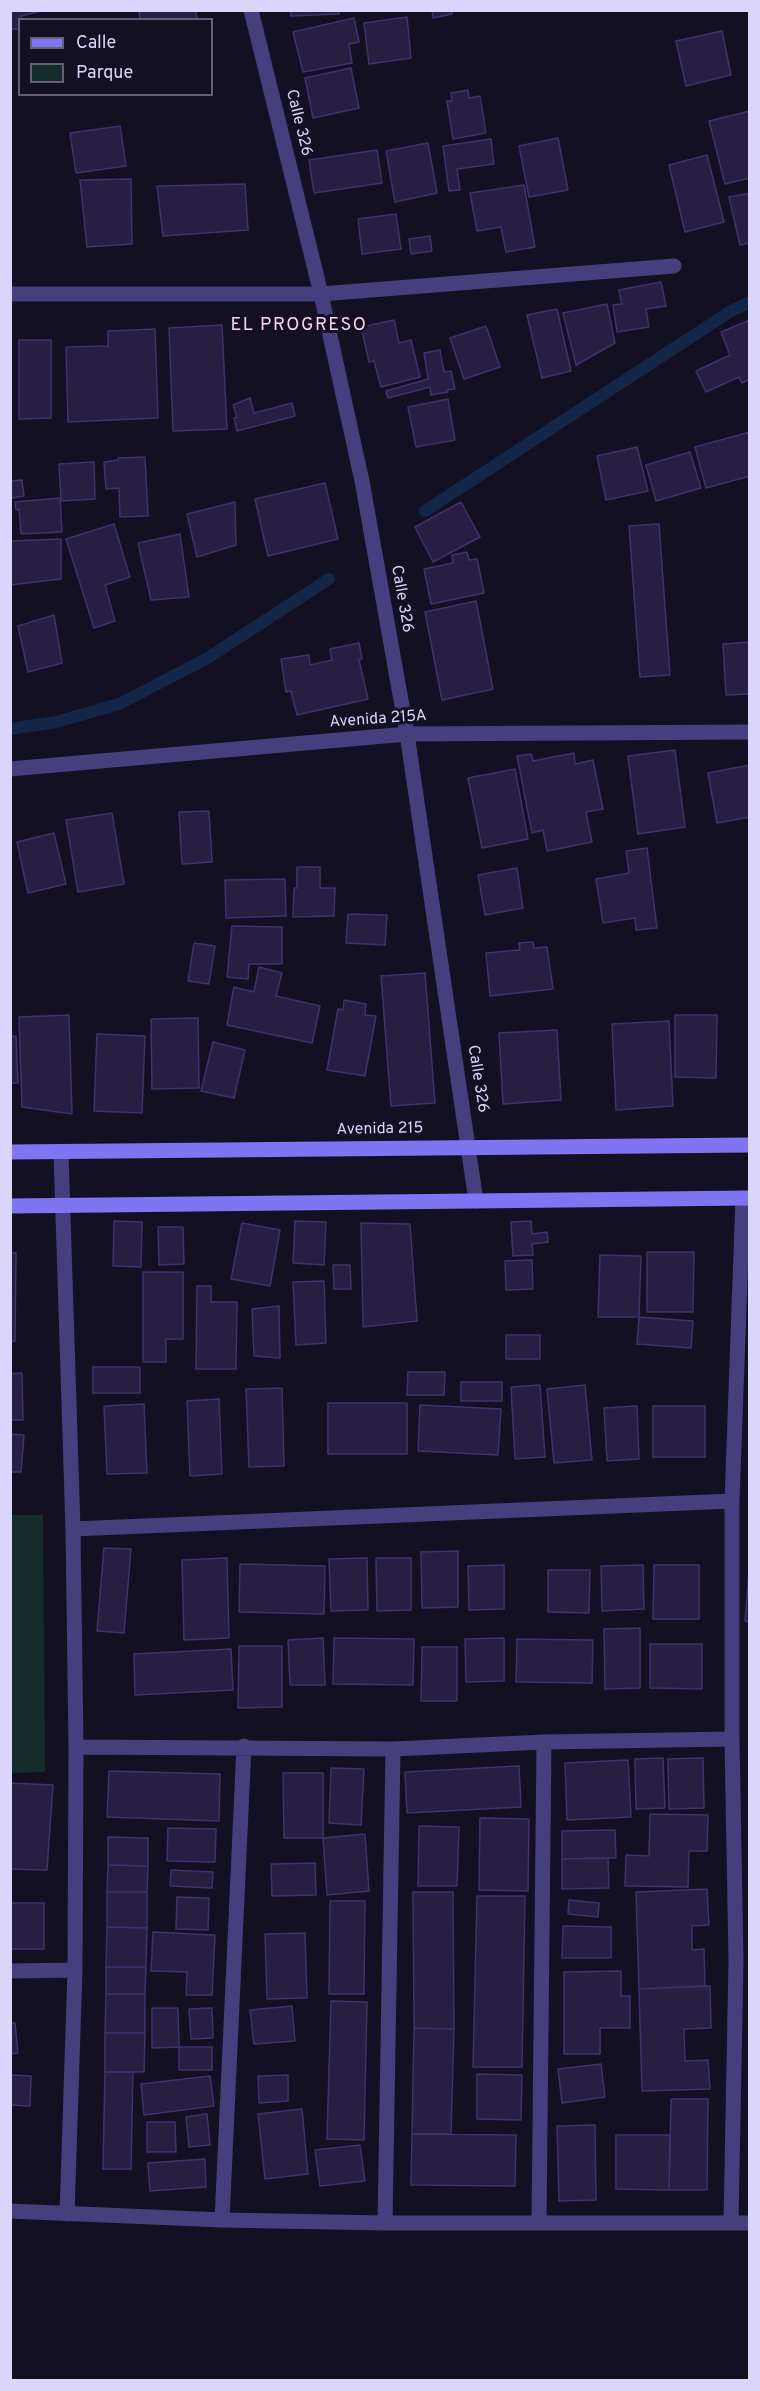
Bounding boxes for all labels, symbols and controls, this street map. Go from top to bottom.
legend [18,18,213,96]
text: Calle [76,32,116,55]
text: Parque [76,62,133,85]
street label: Calle 326 [280,88,316,158]
district label: EL PROGRESO [231,315,367,337]
street label: Calle 326 [386,564,416,634]
street label: Avenida 215A [329,707,427,733]
street label: Calle 326 [462,1044,492,1114]
street label: Avenida 215 [336,1120,424,1140]

